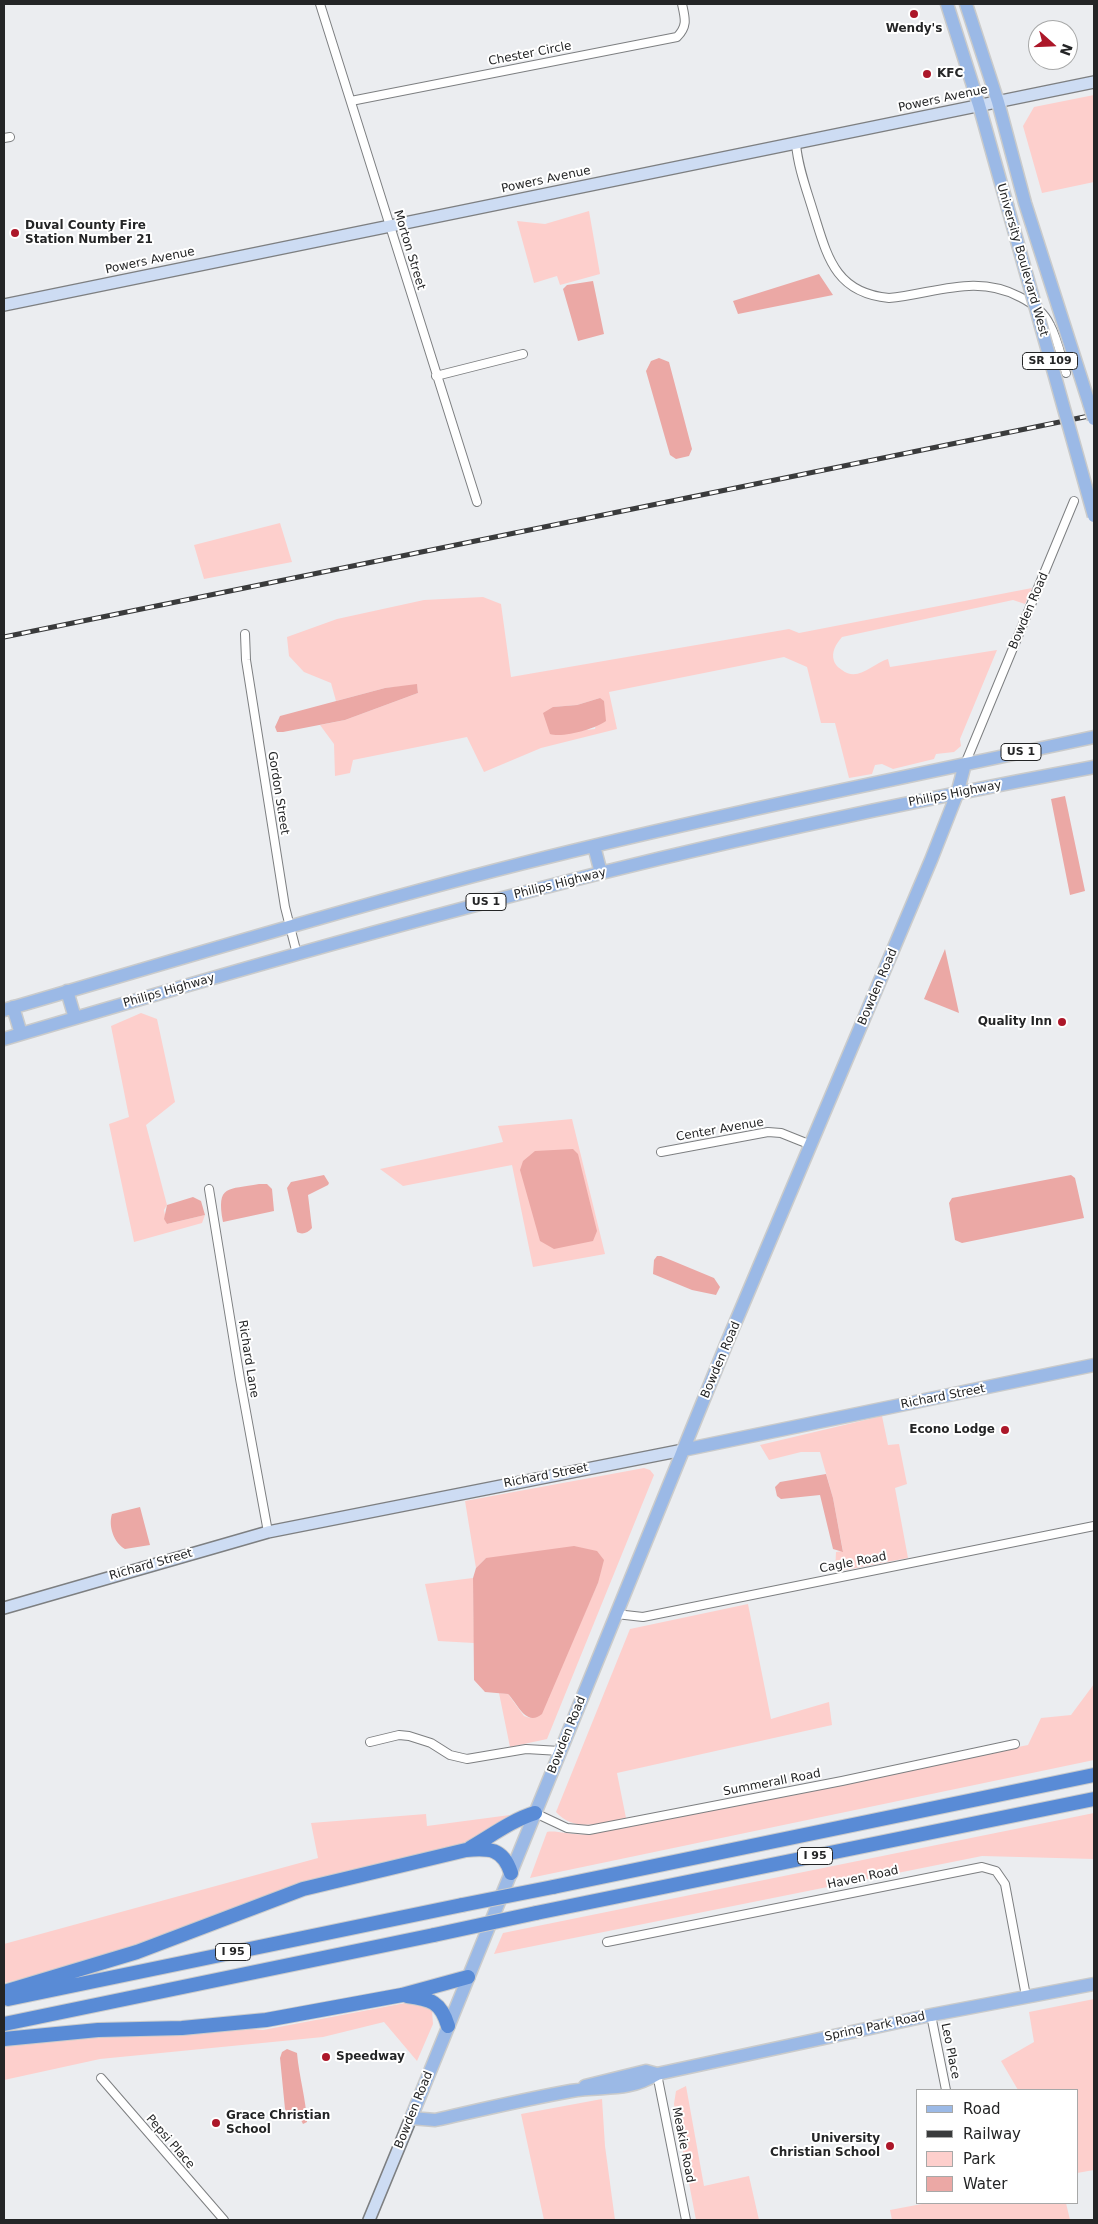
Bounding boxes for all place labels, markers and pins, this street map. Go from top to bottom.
marker: Wendy's [908,8,920,20]
place label: Wendy's [886,22,942,36]
place label: KFC [937,67,963,81]
marker: KFC [921,68,933,80]
place label: Duval County Fire Station Number 21 [25,219,153,247]
marker: Duval County Fire Station Number 21 [9,227,21,239]
place label: Quality Inn [978,1015,1052,1029]
marker: Quality Inn [1056,1016,1068,1028]
place label: Econo Lodge [909,1423,995,1437]
marker: Econo Lodge [999,1424,1011,1436]
place label: Speedway [336,2050,405,2064]
marker: Speedway [320,2051,332,2063]
place label: Grace Christian School [226,2109,330,2137]
marker: Grace Christian School [210,2117,222,2129]
place label: University Christian School [770,2132,880,2160]
marker: University Christian School [884,2140,896,2152]

